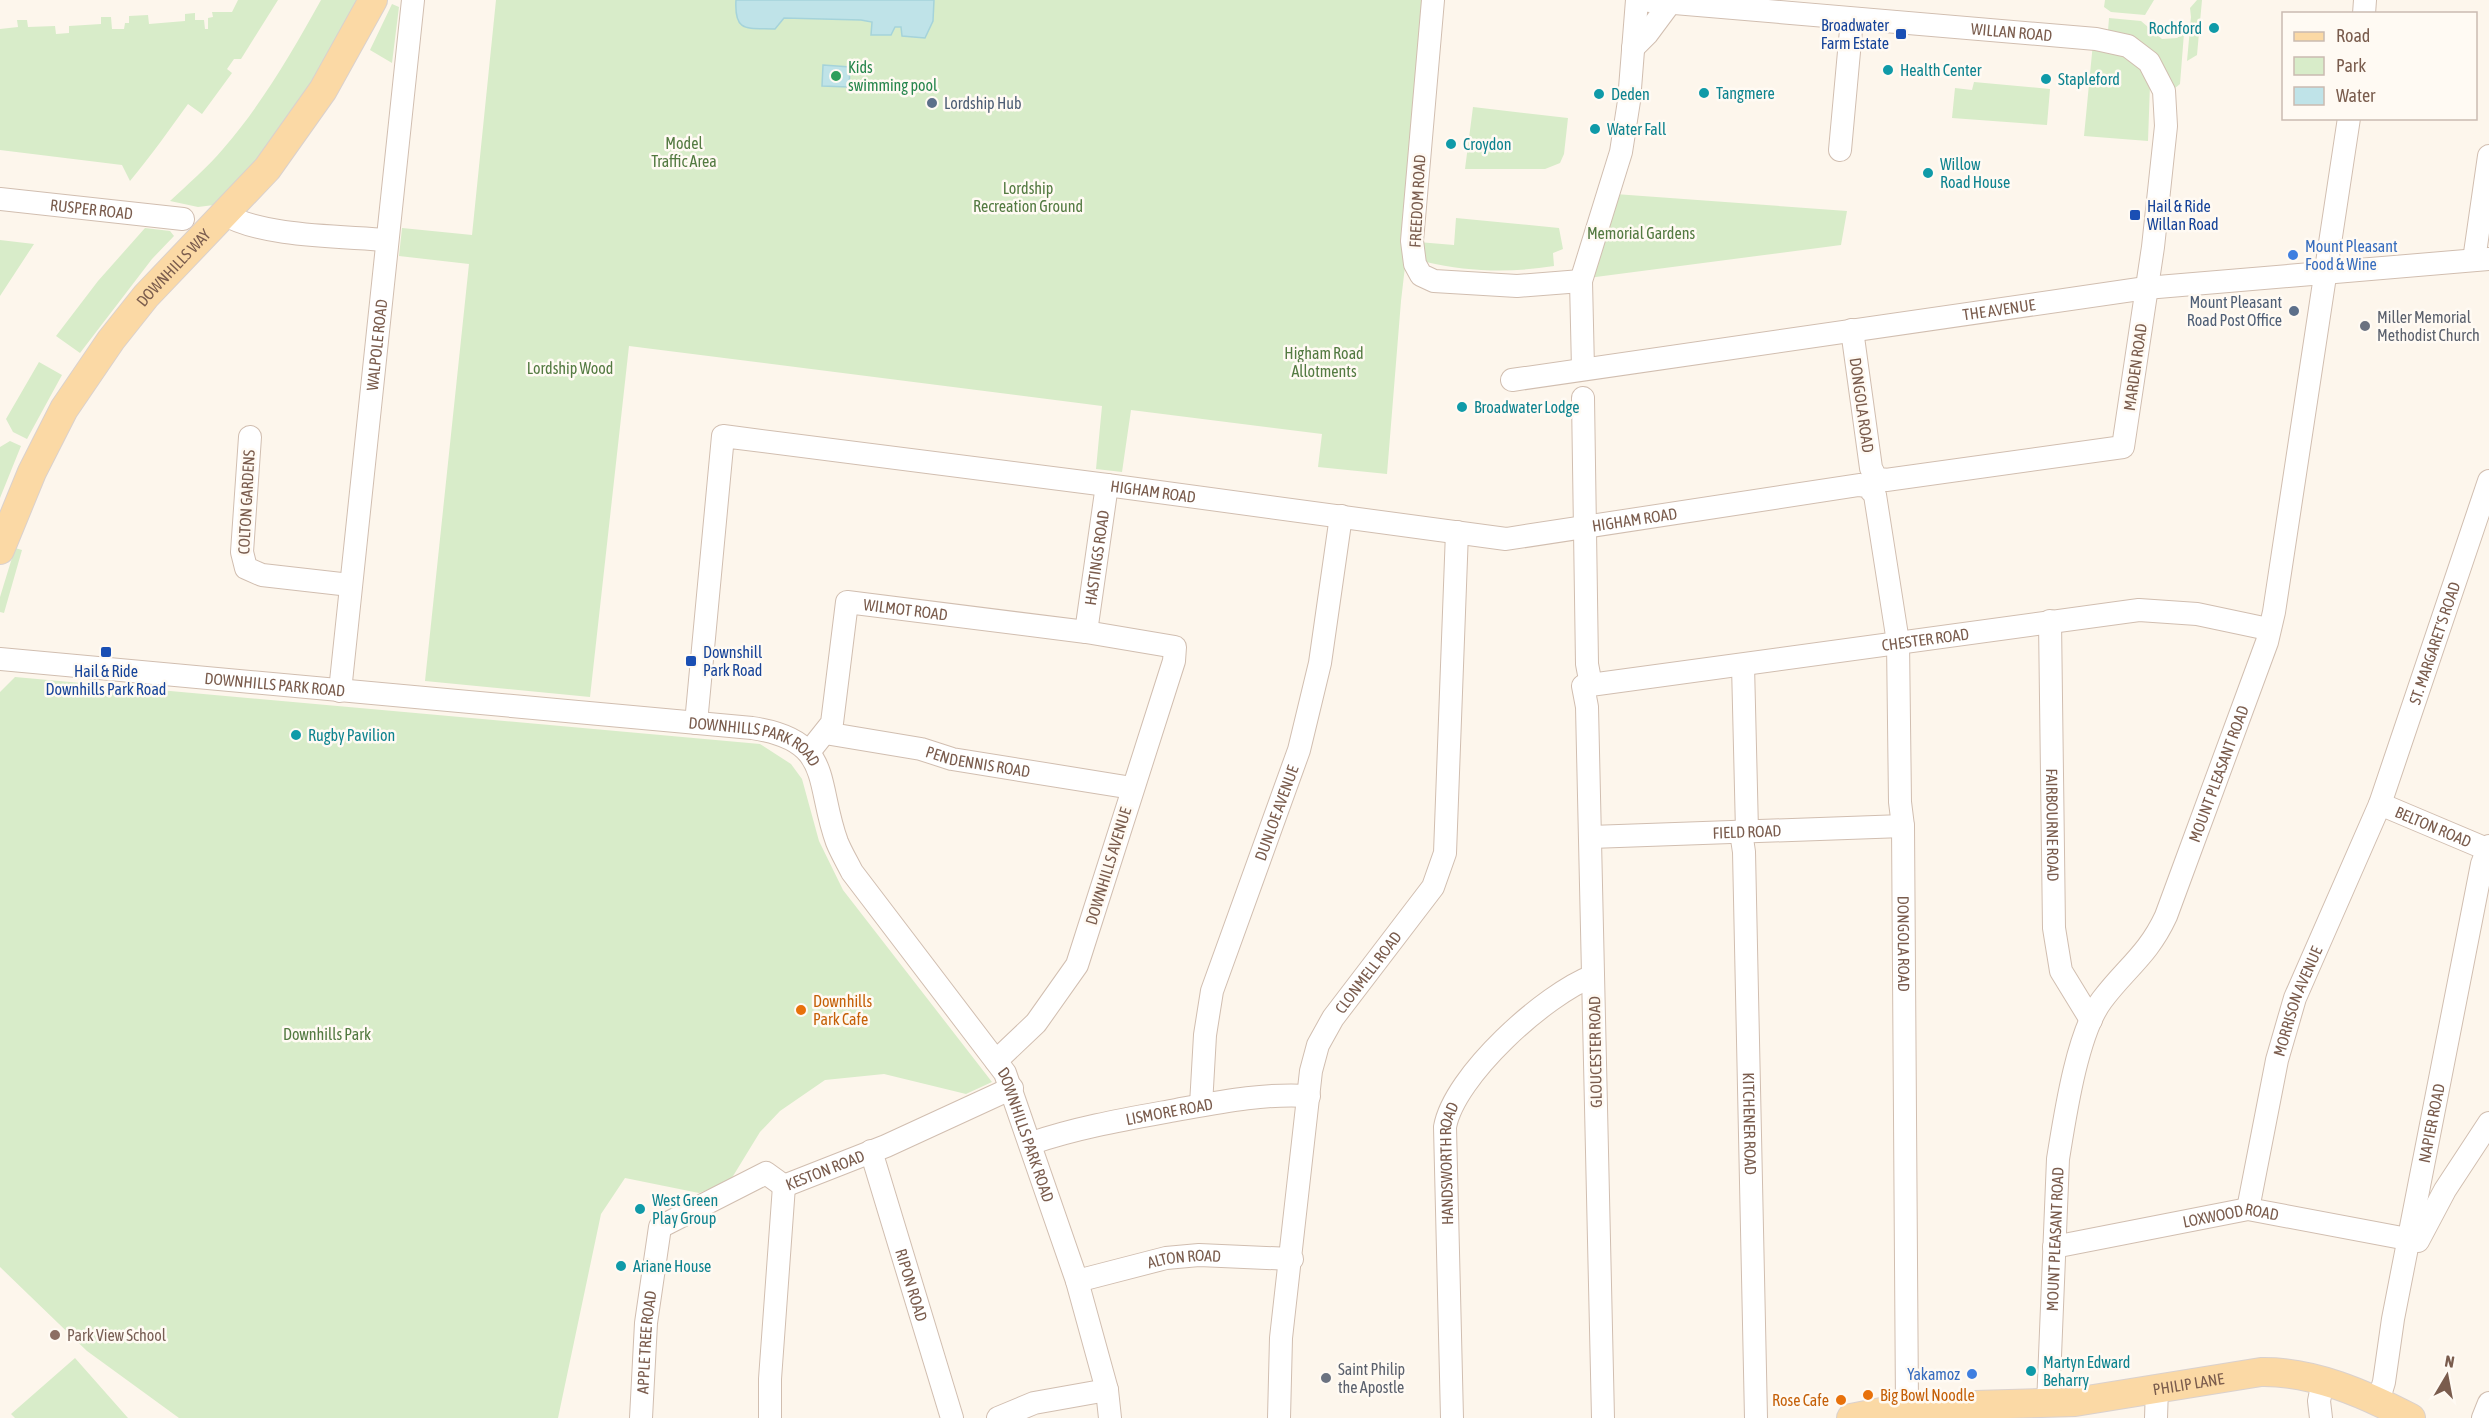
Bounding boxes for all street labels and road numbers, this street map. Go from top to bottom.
street label: WILLAN ROAD [1970,19,2053,44]
street label: FREEDOM ROAD [1406,154,1428,248]
street label: RUSPER ROAD [49,196,134,222]
street label: DOWNHILLS WAY [132,225,215,310]
street label: THE AVENUE [1961,295,2037,324]
street label: WALPOLE ROAD [363,298,390,392]
street label: MARDEN ROAD [2120,322,2150,412]
street label: DONGOLA ROAD [1846,356,1878,454]
street label: COLTON GARDENS [234,449,258,555]
street label: HIGHAM ROAD [1109,477,1197,506]
street label: HIGHAM ROAD [1591,504,1678,535]
street label: HASTINGS ROAD [1081,509,1112,606]
street label: ST. MARGARET'S ROAD [2405,579,2463,707]
street label: WILMOT ROAD [862,595,949,624]
street label: CHESTER ROAD [1880,624,1970,654]
street label: DOWNHILLS PARK ROAD [204,669,346,700]
street label: MOUNT PLEASANT ROAD [2185,703,2252,845]
street label: DOWNHILLS PARK ROAD [688,713,824,769]
street label: PENDENNIS ROAD [924,742,1031,780]
street label: DUNLOE AVENUE [1251,763,1302,863]
street label: FAIRBOURNE ROAD [2043,768,2062,882]
street label: BELTON ROAD [2393,803,2474,851]
street label: DOWNHILLS AVENUE [1082,805,1134,927]
street label: FIELD ROAD [1712,821,1782,842]
street label: DONGOLA ROAD [1894,896,1913,992]
street label: CLONMELL ROAD [1331,928,1405,1017]
street label: MORRISON AVENUE [2270,943,2326,1058]
street label: GLOUCESTER ROAD [1585,996,1605,1108]
street label: DOWNHILLS PARK ROAD [995,1063,1058,1204]
street label: KITCHENER ROAD [1740,1072,1760,1175]
street label: NAPIER ROAD [2415,1082,2448,1164]
street label: LISMORE ROAD [1124,1095,1214,1128]
street label: HANDSWORTH ROAD [1436,1099,1462,1225]
street label: KESTON ROAD [783,1146,867,1193]
street label: MOUNT PLEASANT ROAD [2043,1167,2067,1312]
street label: LOXWOOD ROAD [2181,1200,2280,1231]
street label: RIPON ROAD [892,1246,931,1323]
street label: ALTON ROAD [1145,1246,1222,1271]
street label: APPLE TREE ROAD [633,1289,660,1394]
street label: PHILIP LANE [2151,1369,2225,1398]

